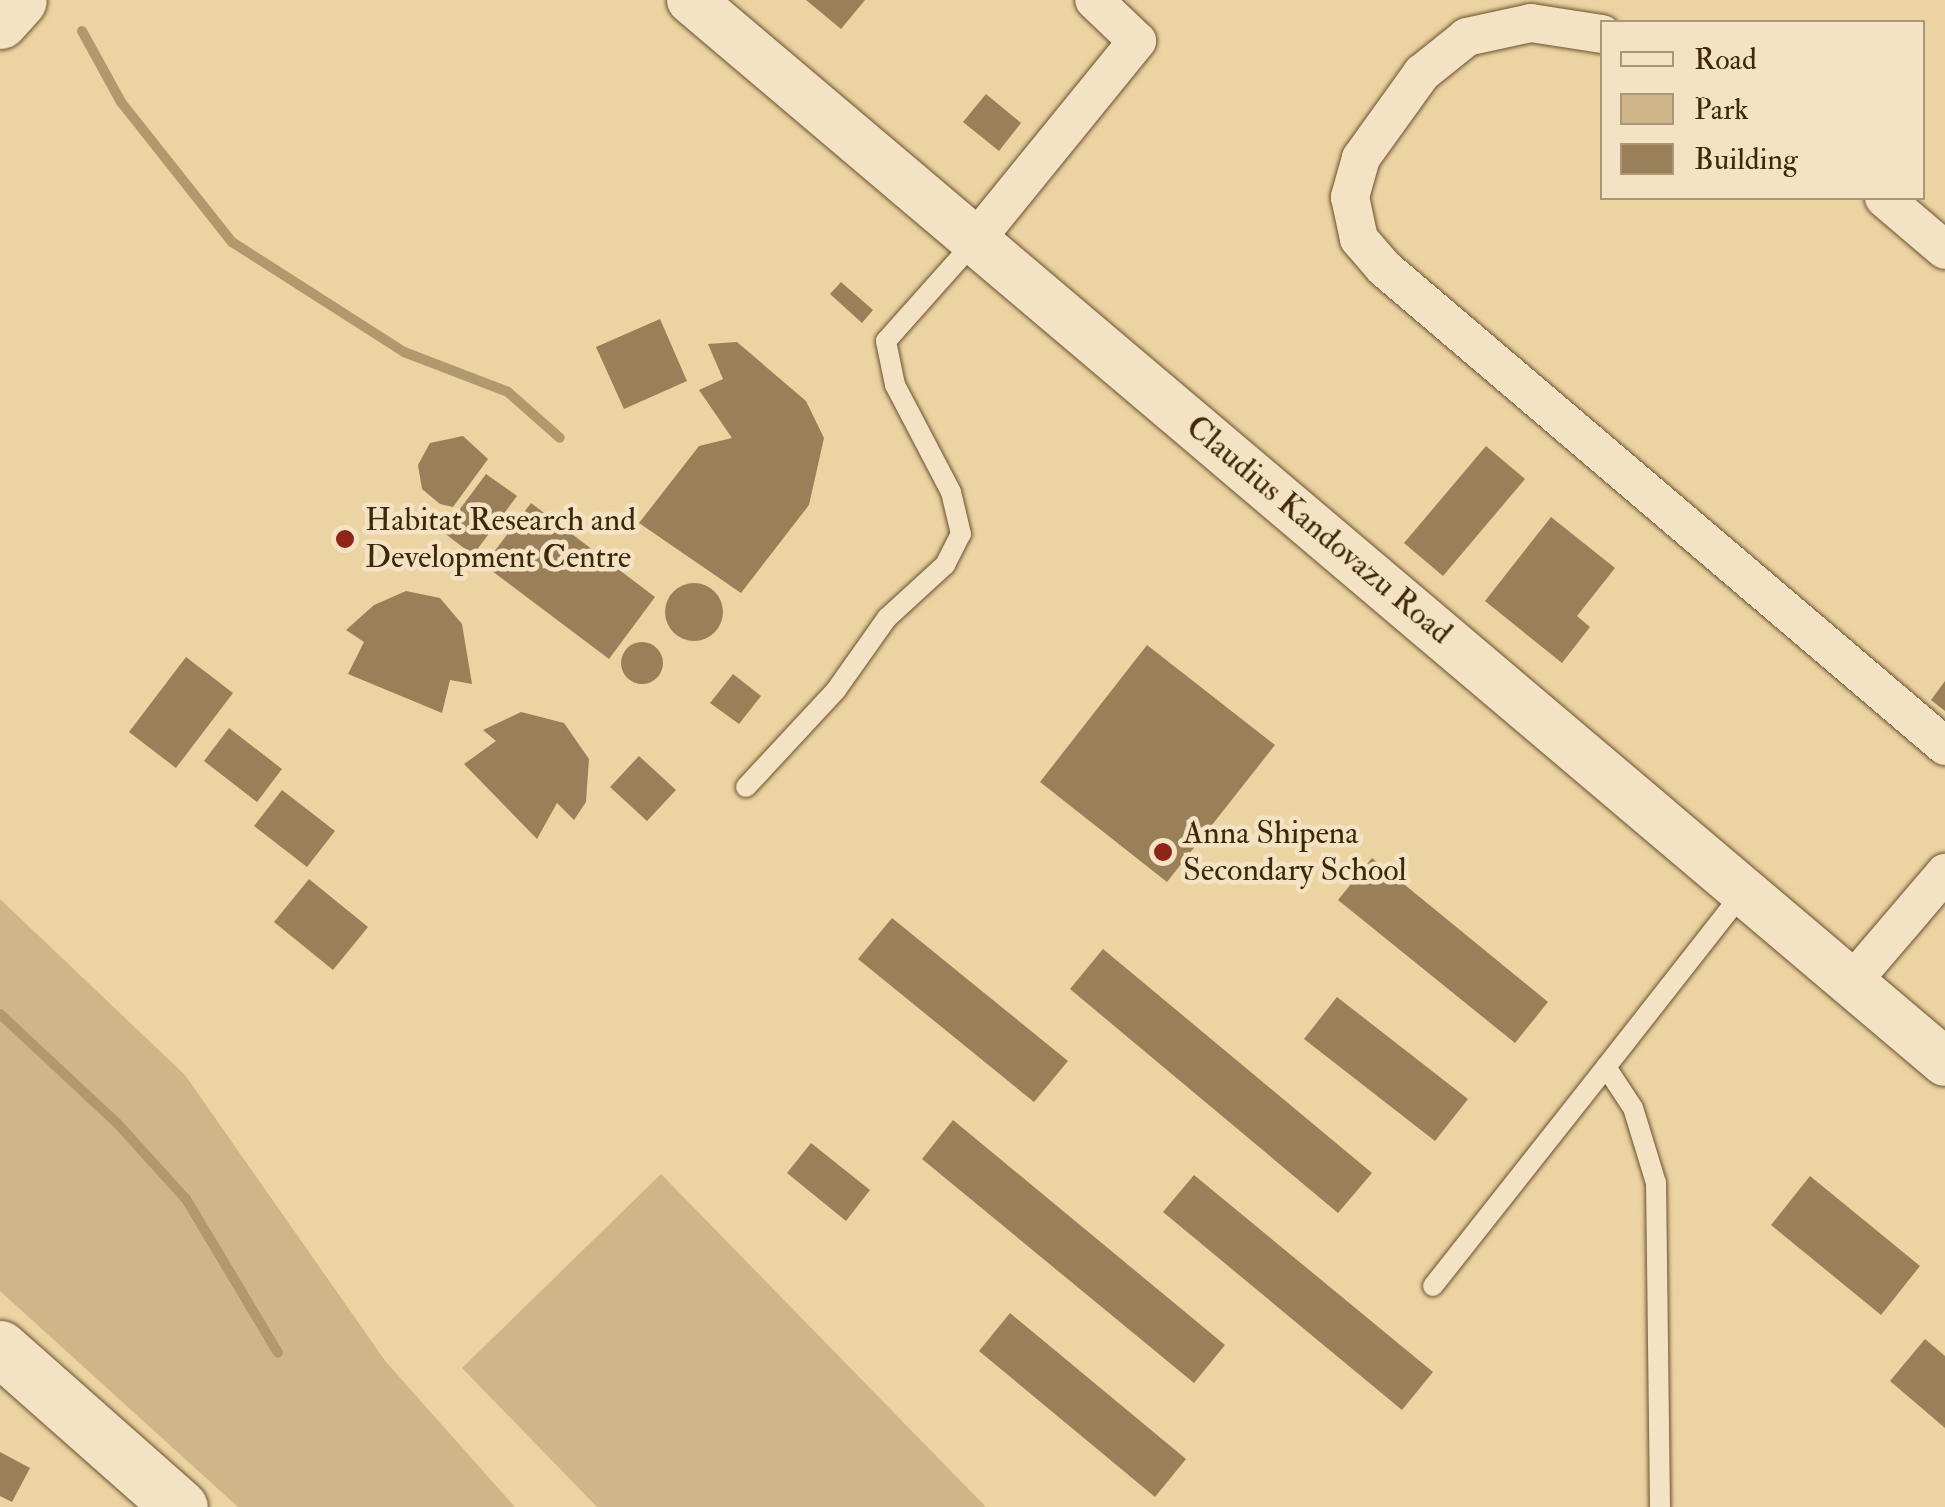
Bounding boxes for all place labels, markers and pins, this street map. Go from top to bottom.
place label: Habitat Research and Development Centre [365,502,636,577]
marker: Habitat Research and Development Centre [334,528,356,550]
place label: Anna Shipena Secondary School [1183,815,1407,890]
marker: Anna Shipena Secondary School [1152,841,1174,863]

